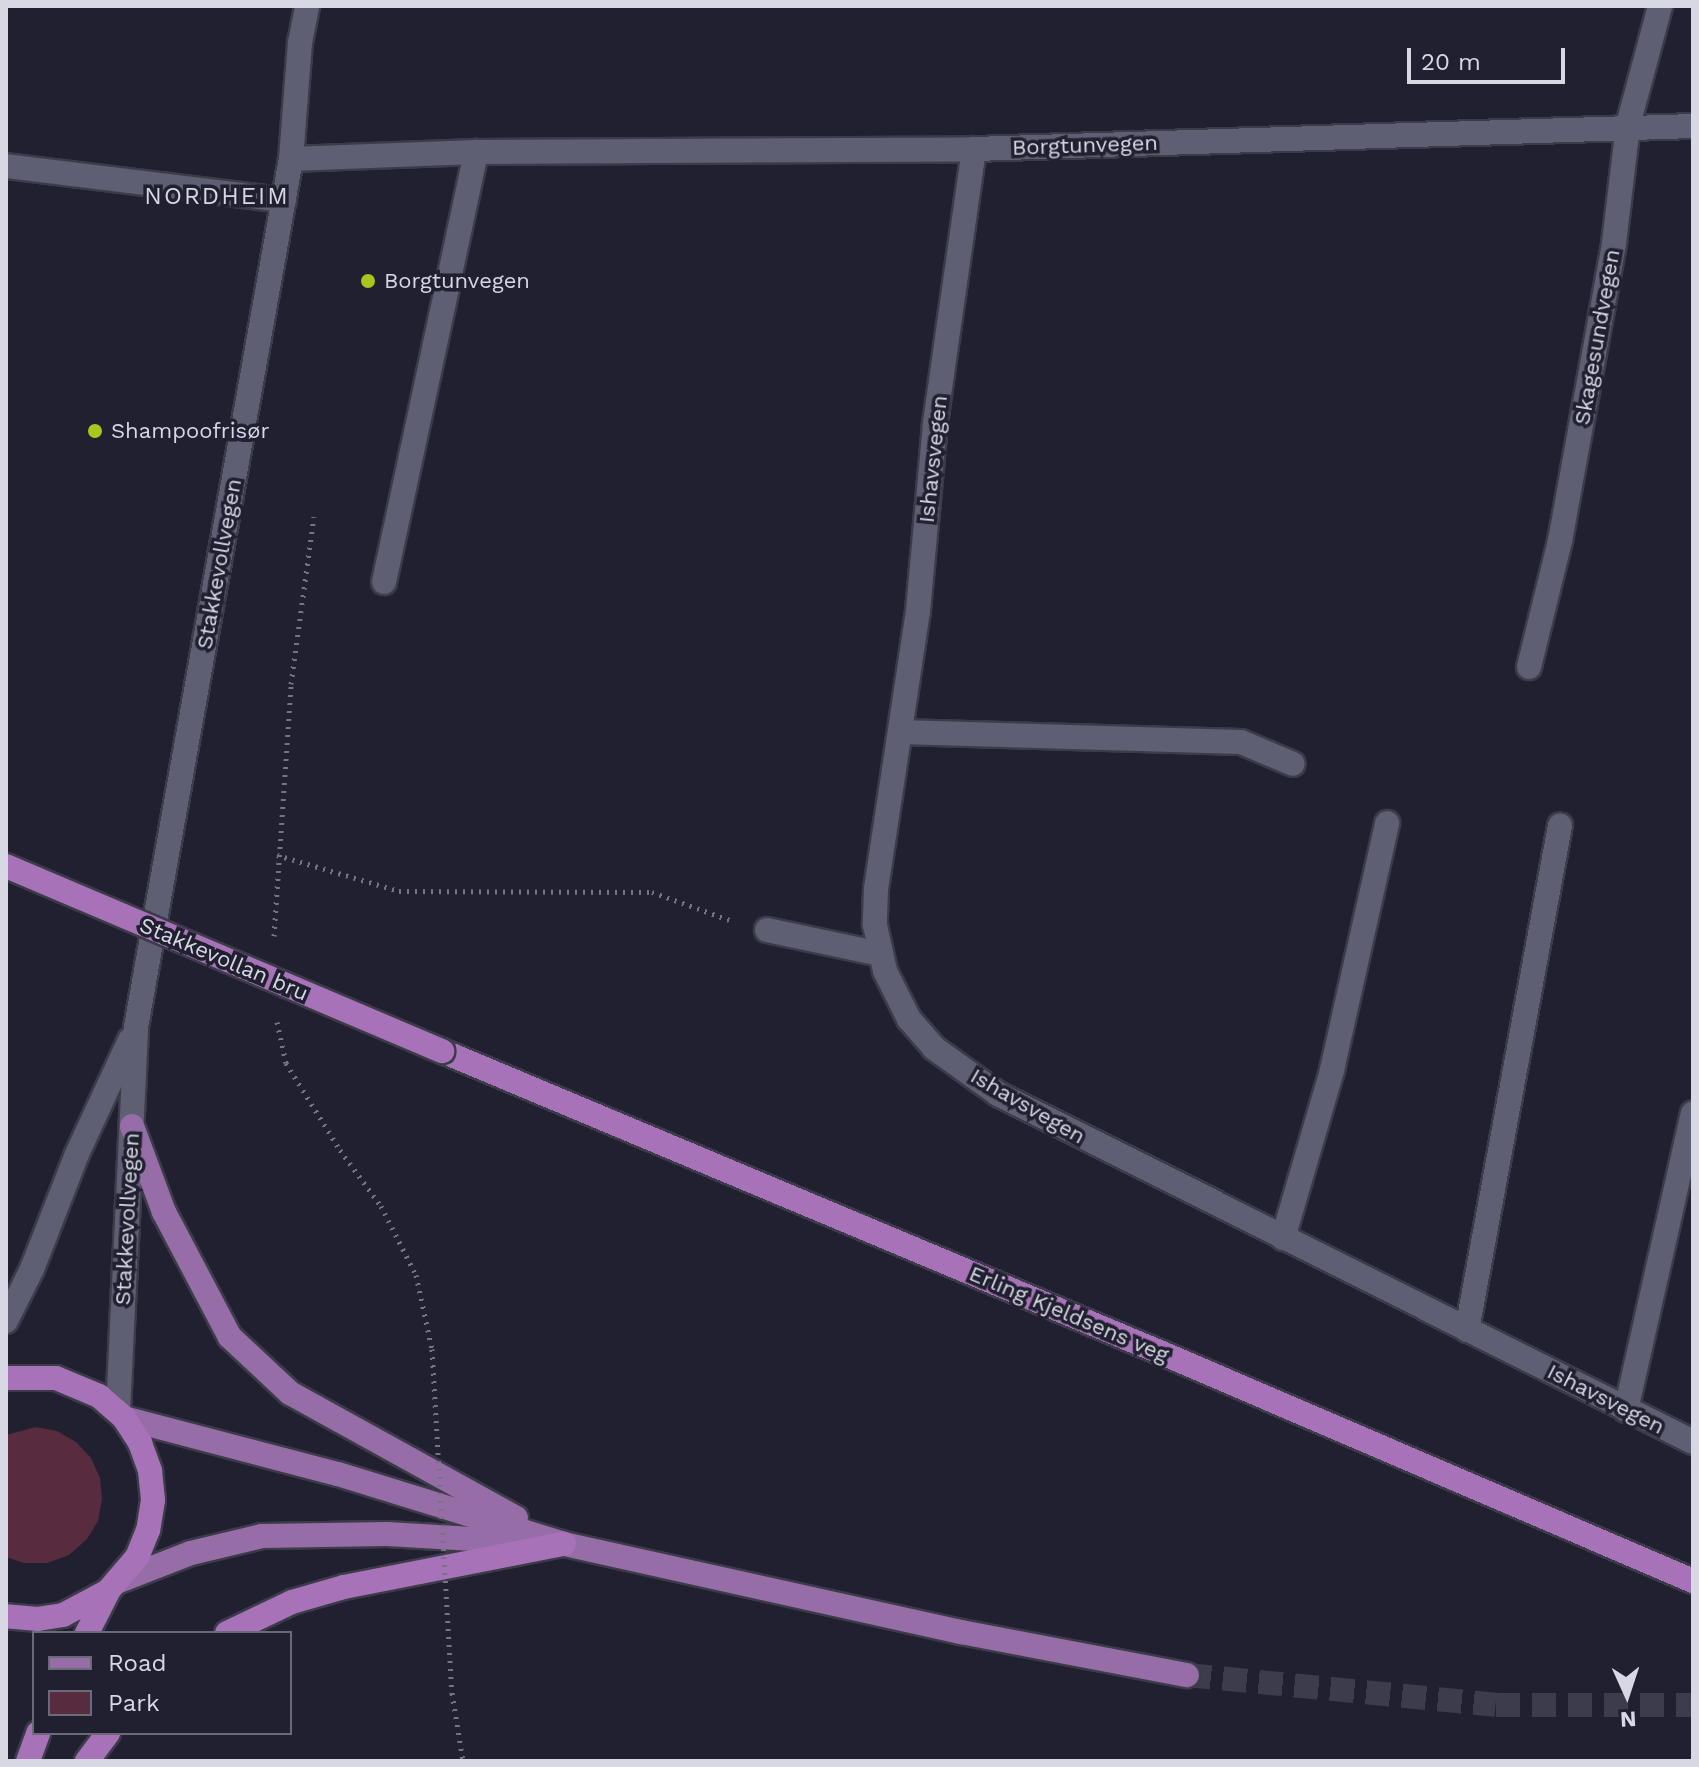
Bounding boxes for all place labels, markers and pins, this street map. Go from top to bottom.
place label: Borgtunvegen [384,268,530,294]
marker: Borgtunvegen [359,272,377,290]
place label: Shampoofrisør [111,418,269,444]
marker: Shampoofrisør [86,422,104,440]

